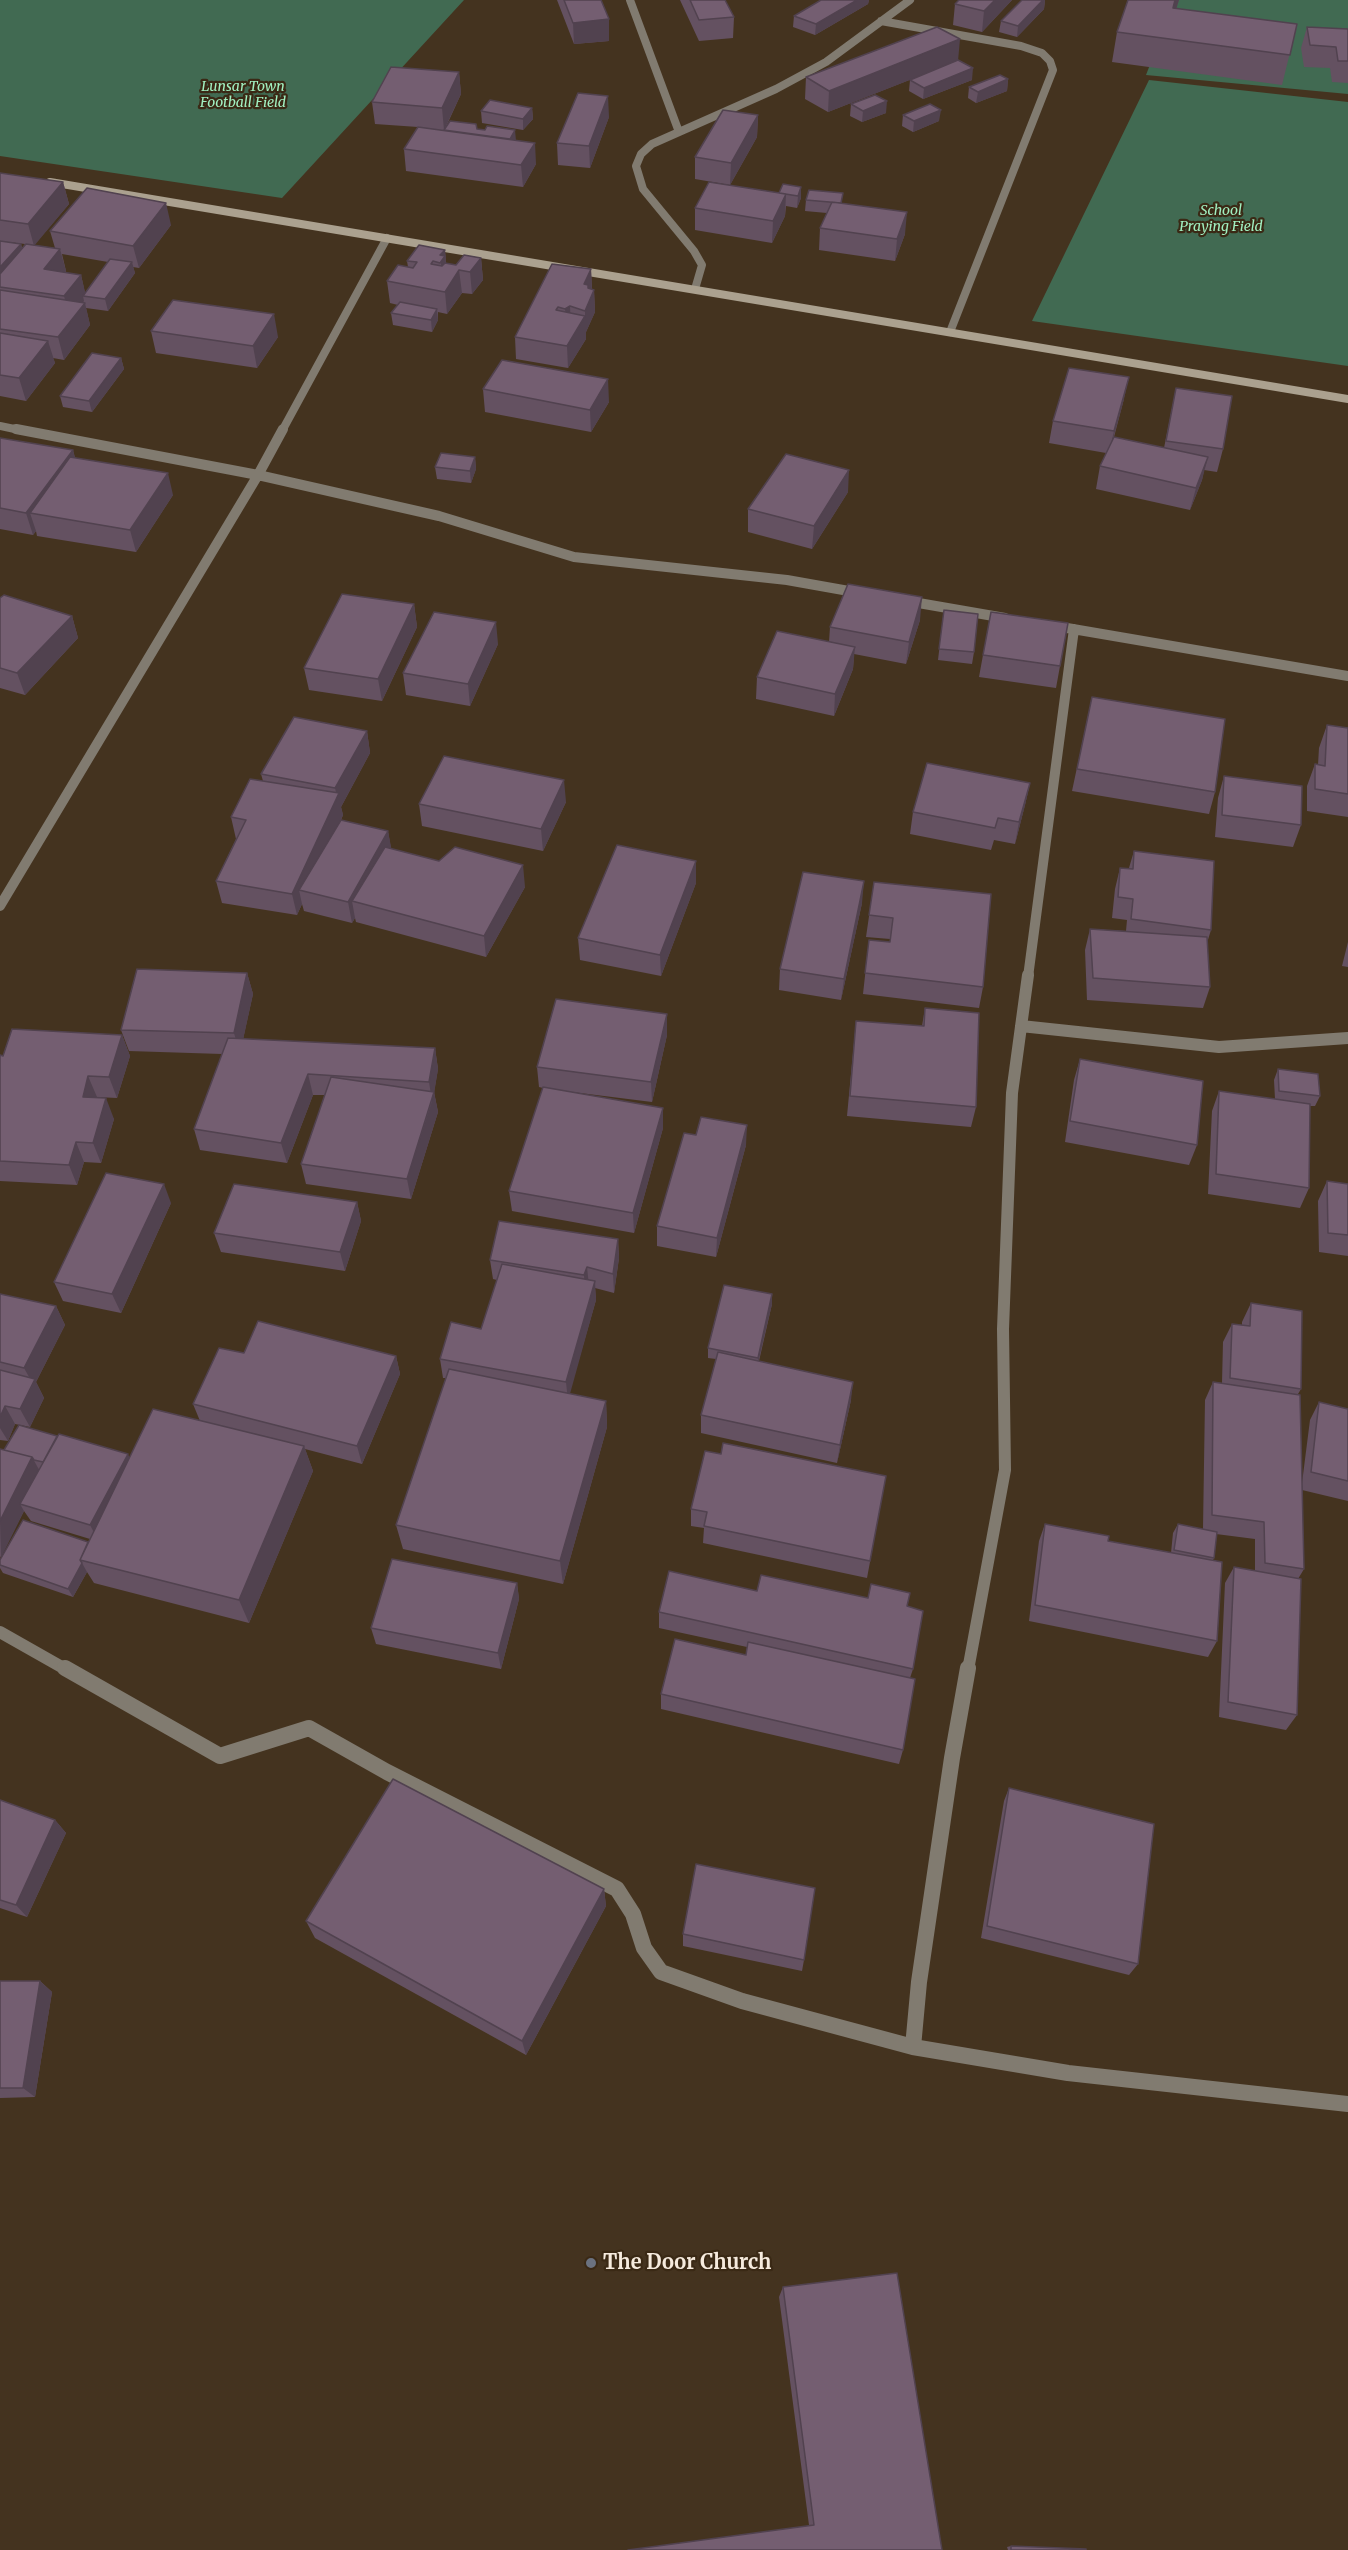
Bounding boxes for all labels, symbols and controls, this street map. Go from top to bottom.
park label: Lunsar Town Football Field [200,79,286,112]
park label: School Praying Field [1179,203,1263,236]
place label: The Door Church [603,2251,771,2275]
marker: The Door Church [584,2256,598,2270]

